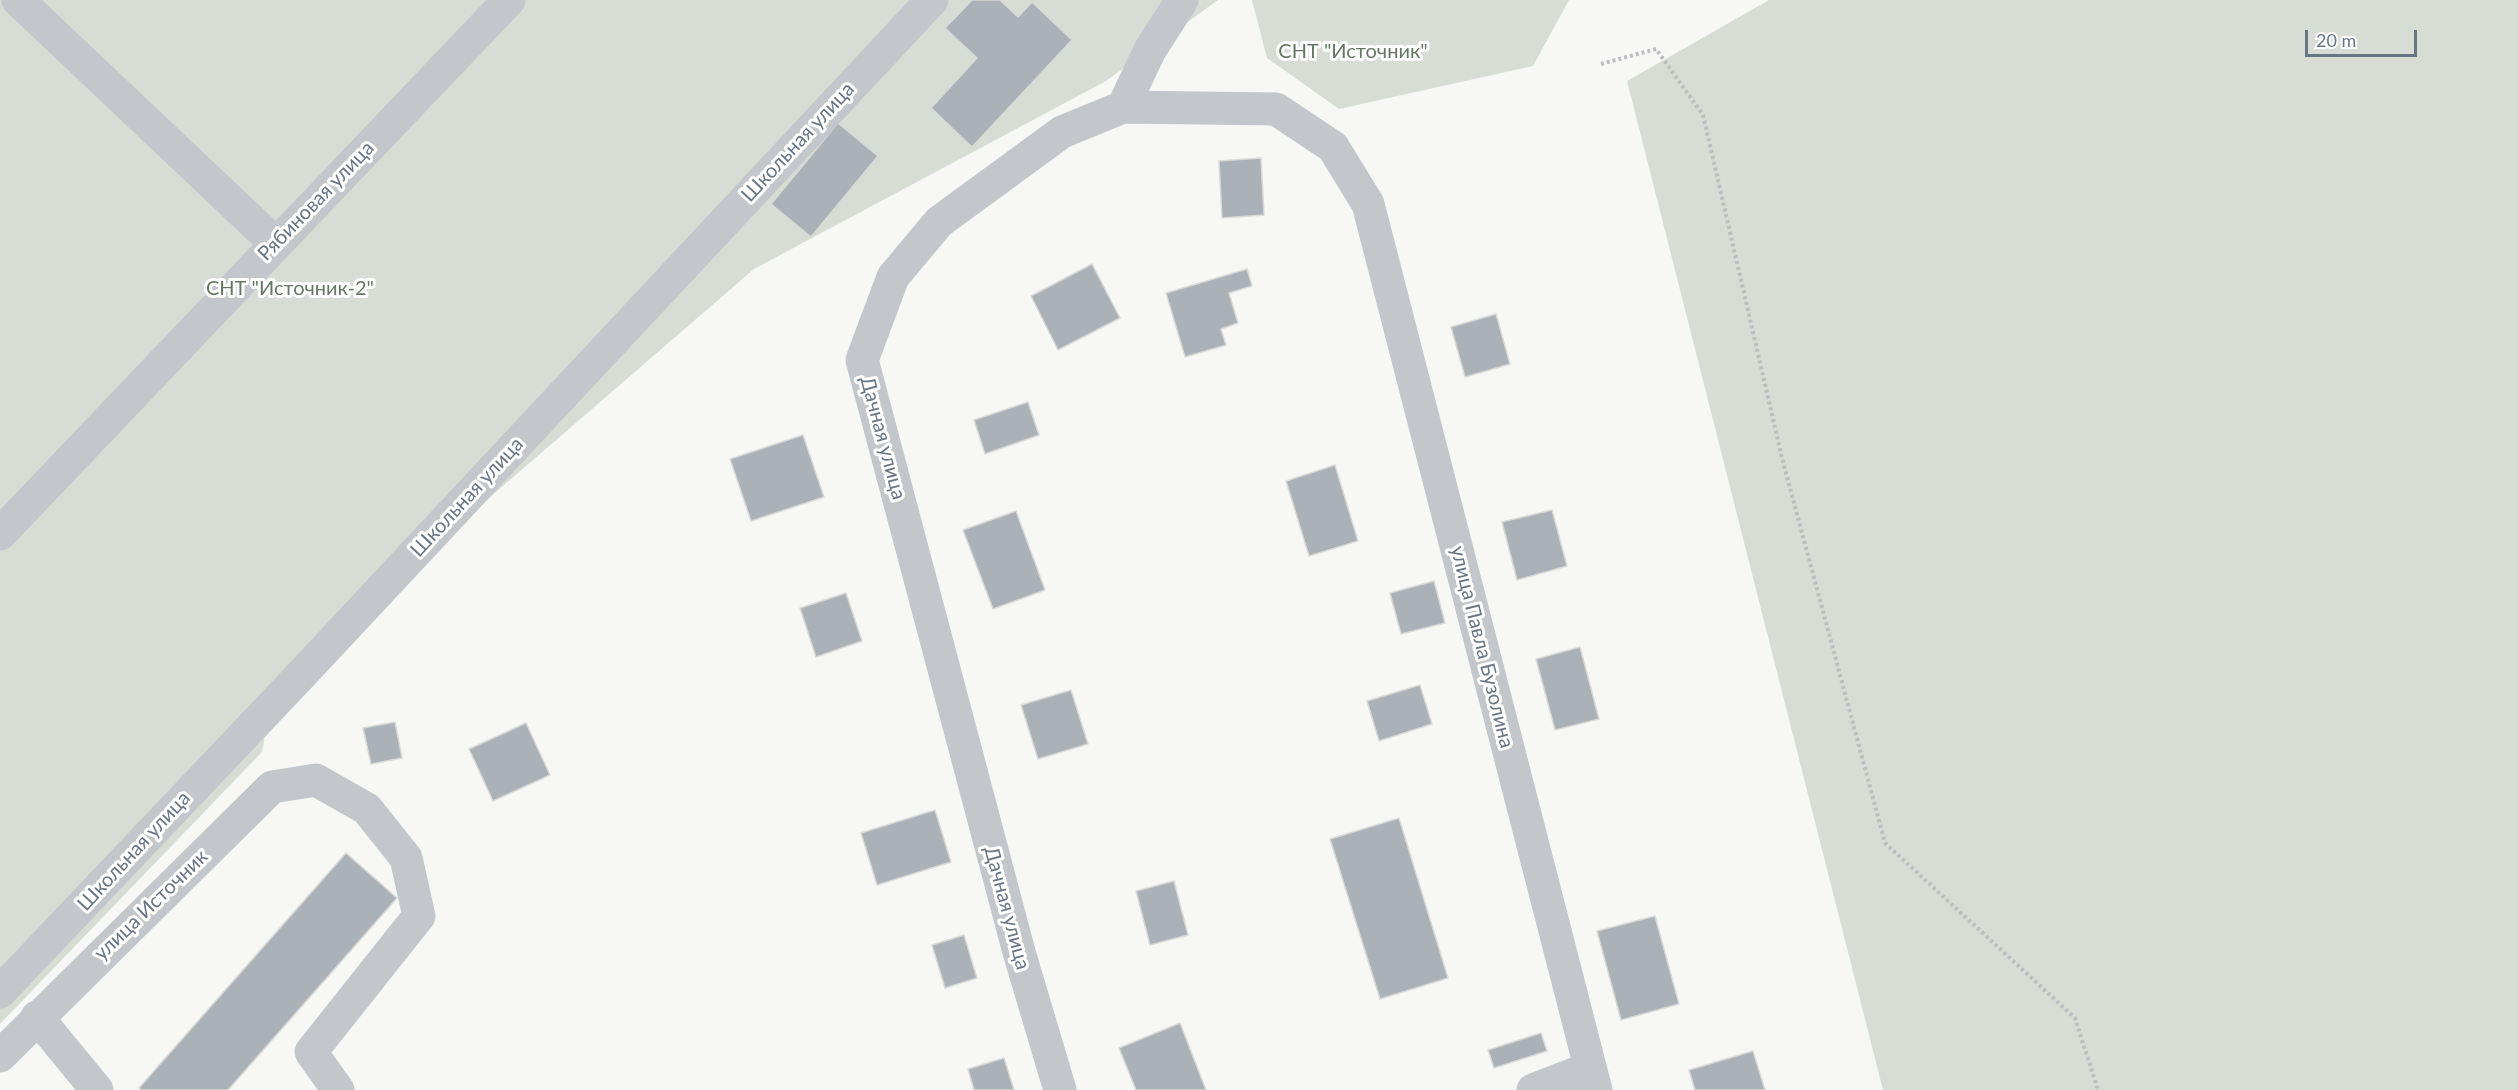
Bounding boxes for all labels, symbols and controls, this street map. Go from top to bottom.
scale bar [2308,18,2420,56]
text: 20 m [2316,29,2356,51]
park label: СНТ "Источник" [1278,40,1428,64]
street label: Школьная улица [737,77,859,207]
street label: Рябиновая улица [253,136,379,266]
park label: СНТ "Источник-2" [206,277,374,301]
street label: Дачная улица [855,374,911,502]
street label: Школьная улица [406,432,528,562]
street label: улица Павла Бузолина [1445,543,1519,751]
street label: Школьная улица [73,786,195,916]
street label: Дачная улица [979,844,1035,972]
street label: улица Источник [89,845,213,965]

